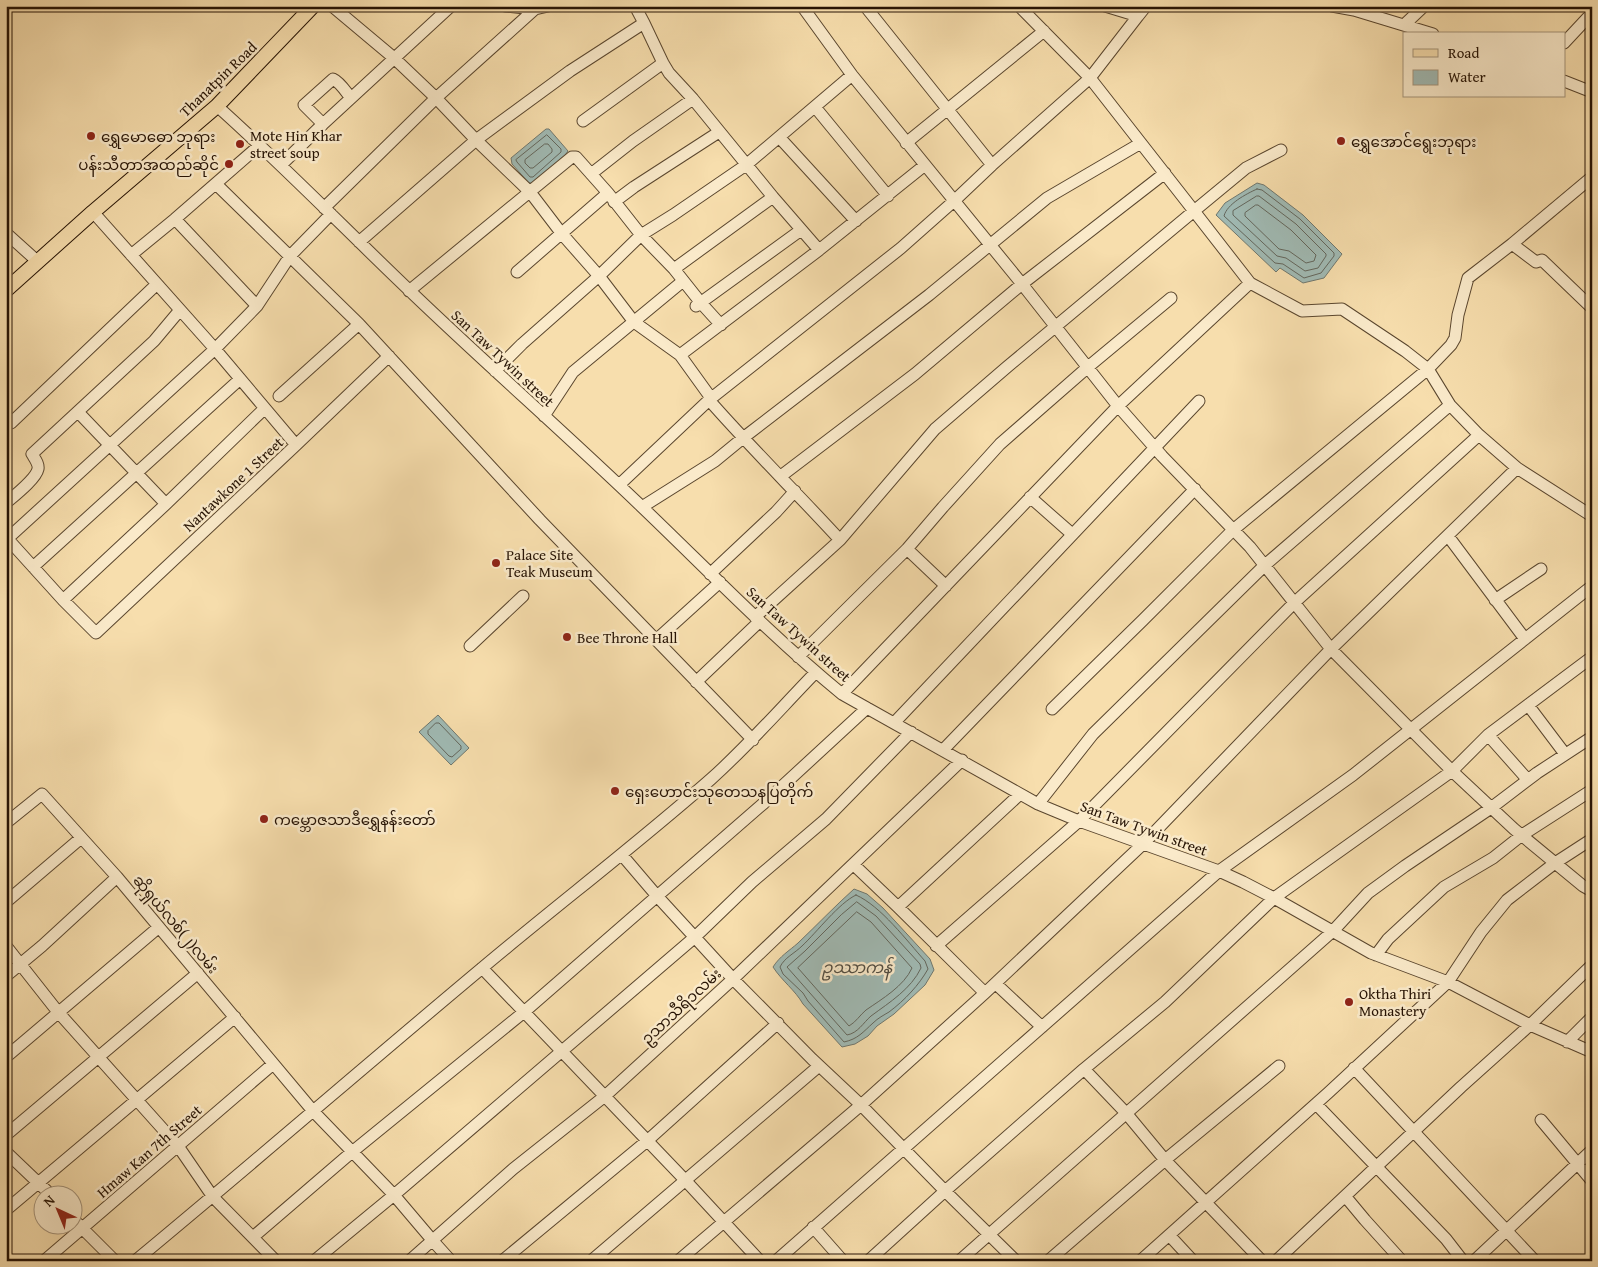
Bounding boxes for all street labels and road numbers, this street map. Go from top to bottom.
street label: Thanatpin Road [175,37,261,121]
street label: San Taw Tywin street [447,305,560,412]
street label: Nantawkone 1 Street [178,431,288,536]
street label: San Taw Tywin street [742,581,856,687]
street label: San Taw Tywin street [1078,795,1211,861]
street label: ဆိုရှယ်လစ်(၂)လမ်း [127,870,224,979]
street label: ဥသာသီရိ၁လမ်း [636,963,727,1050]
street label: Hmaw Kan 7th Street [92,1099,207,1203]

